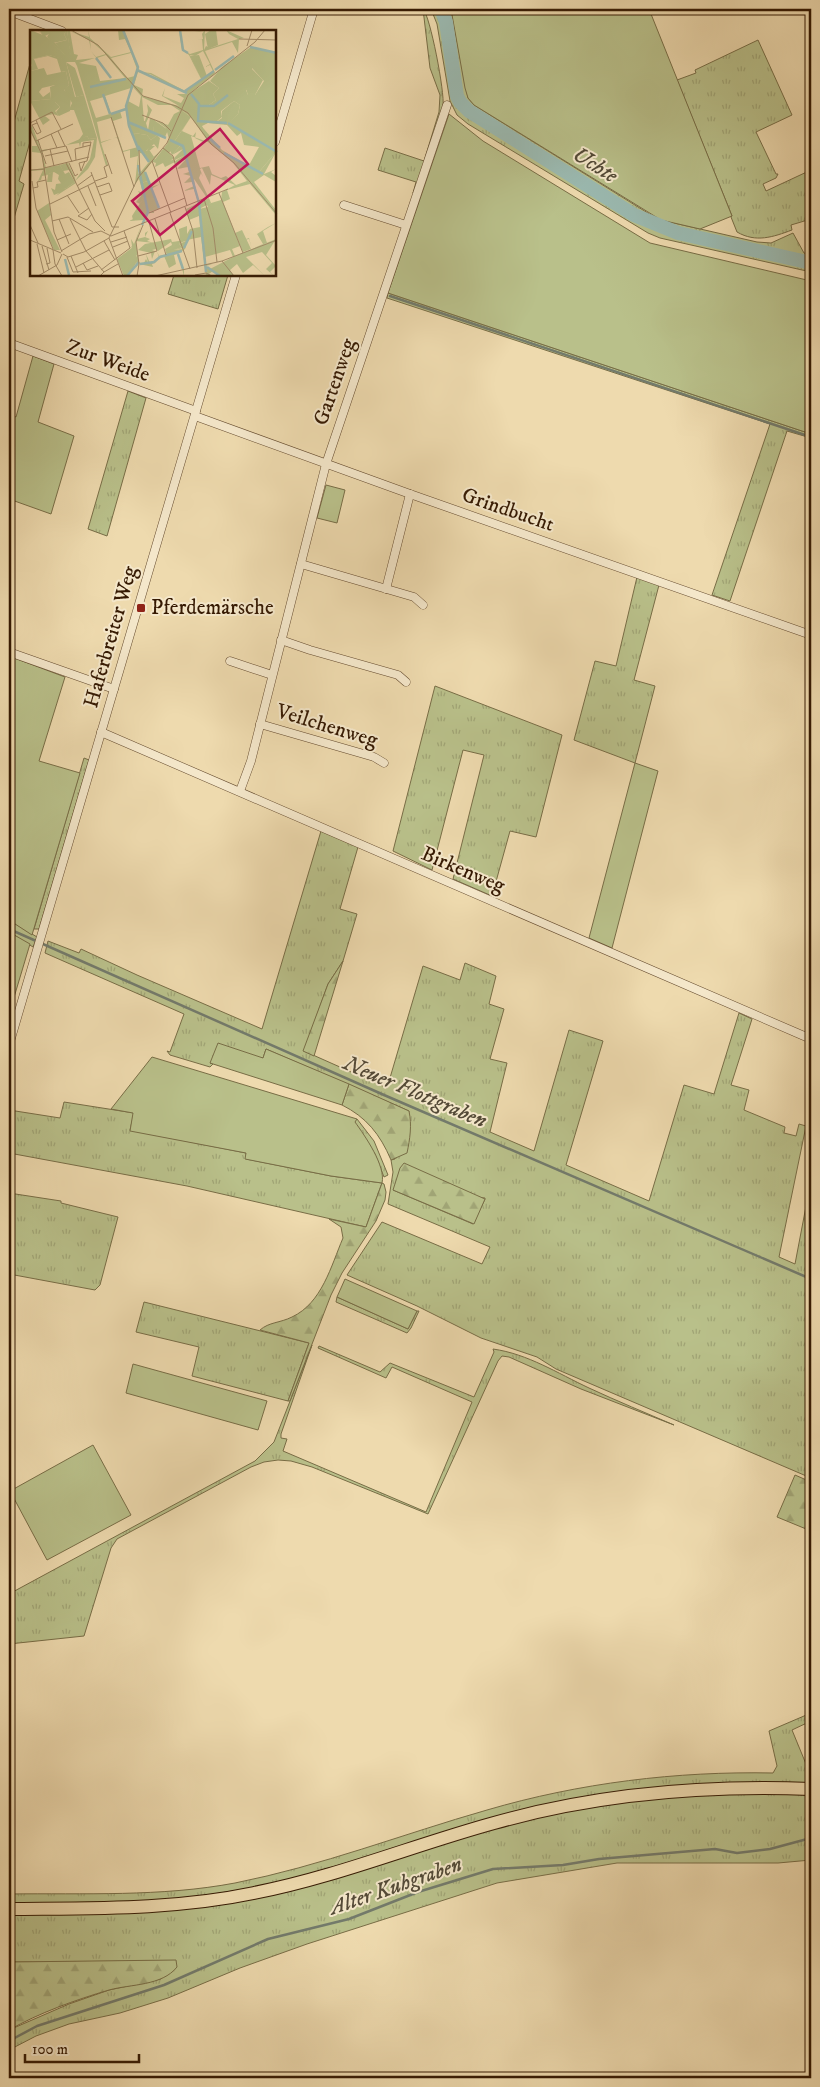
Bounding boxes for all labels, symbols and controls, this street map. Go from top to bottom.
inset map [30,30,276,276]
water label: Uchte [567,141,623,189]
street label: Zur Weide [62,334,154,388]
street label: Gartenweg [308,334,362,429]
street label: Grindbucht [458,482,558,538]
street label: Haferbreiter Weg [78,562,144,711]
place label: Pferdemärsche [151,595,274,621]
marker: Pferdemärsche [135,602,147,614]
street label: Veilchenweg [272,698,381,754]
street label: Birkenweg [417,841,509,900]
water label: Neuer Flottgraben [337,1049,491,1134]
water label: Alter Kuhgraben [323,1851,466,1922]
scale bar [25,2032,139,2064]
text: 100 m [32,2040,68,2059]

